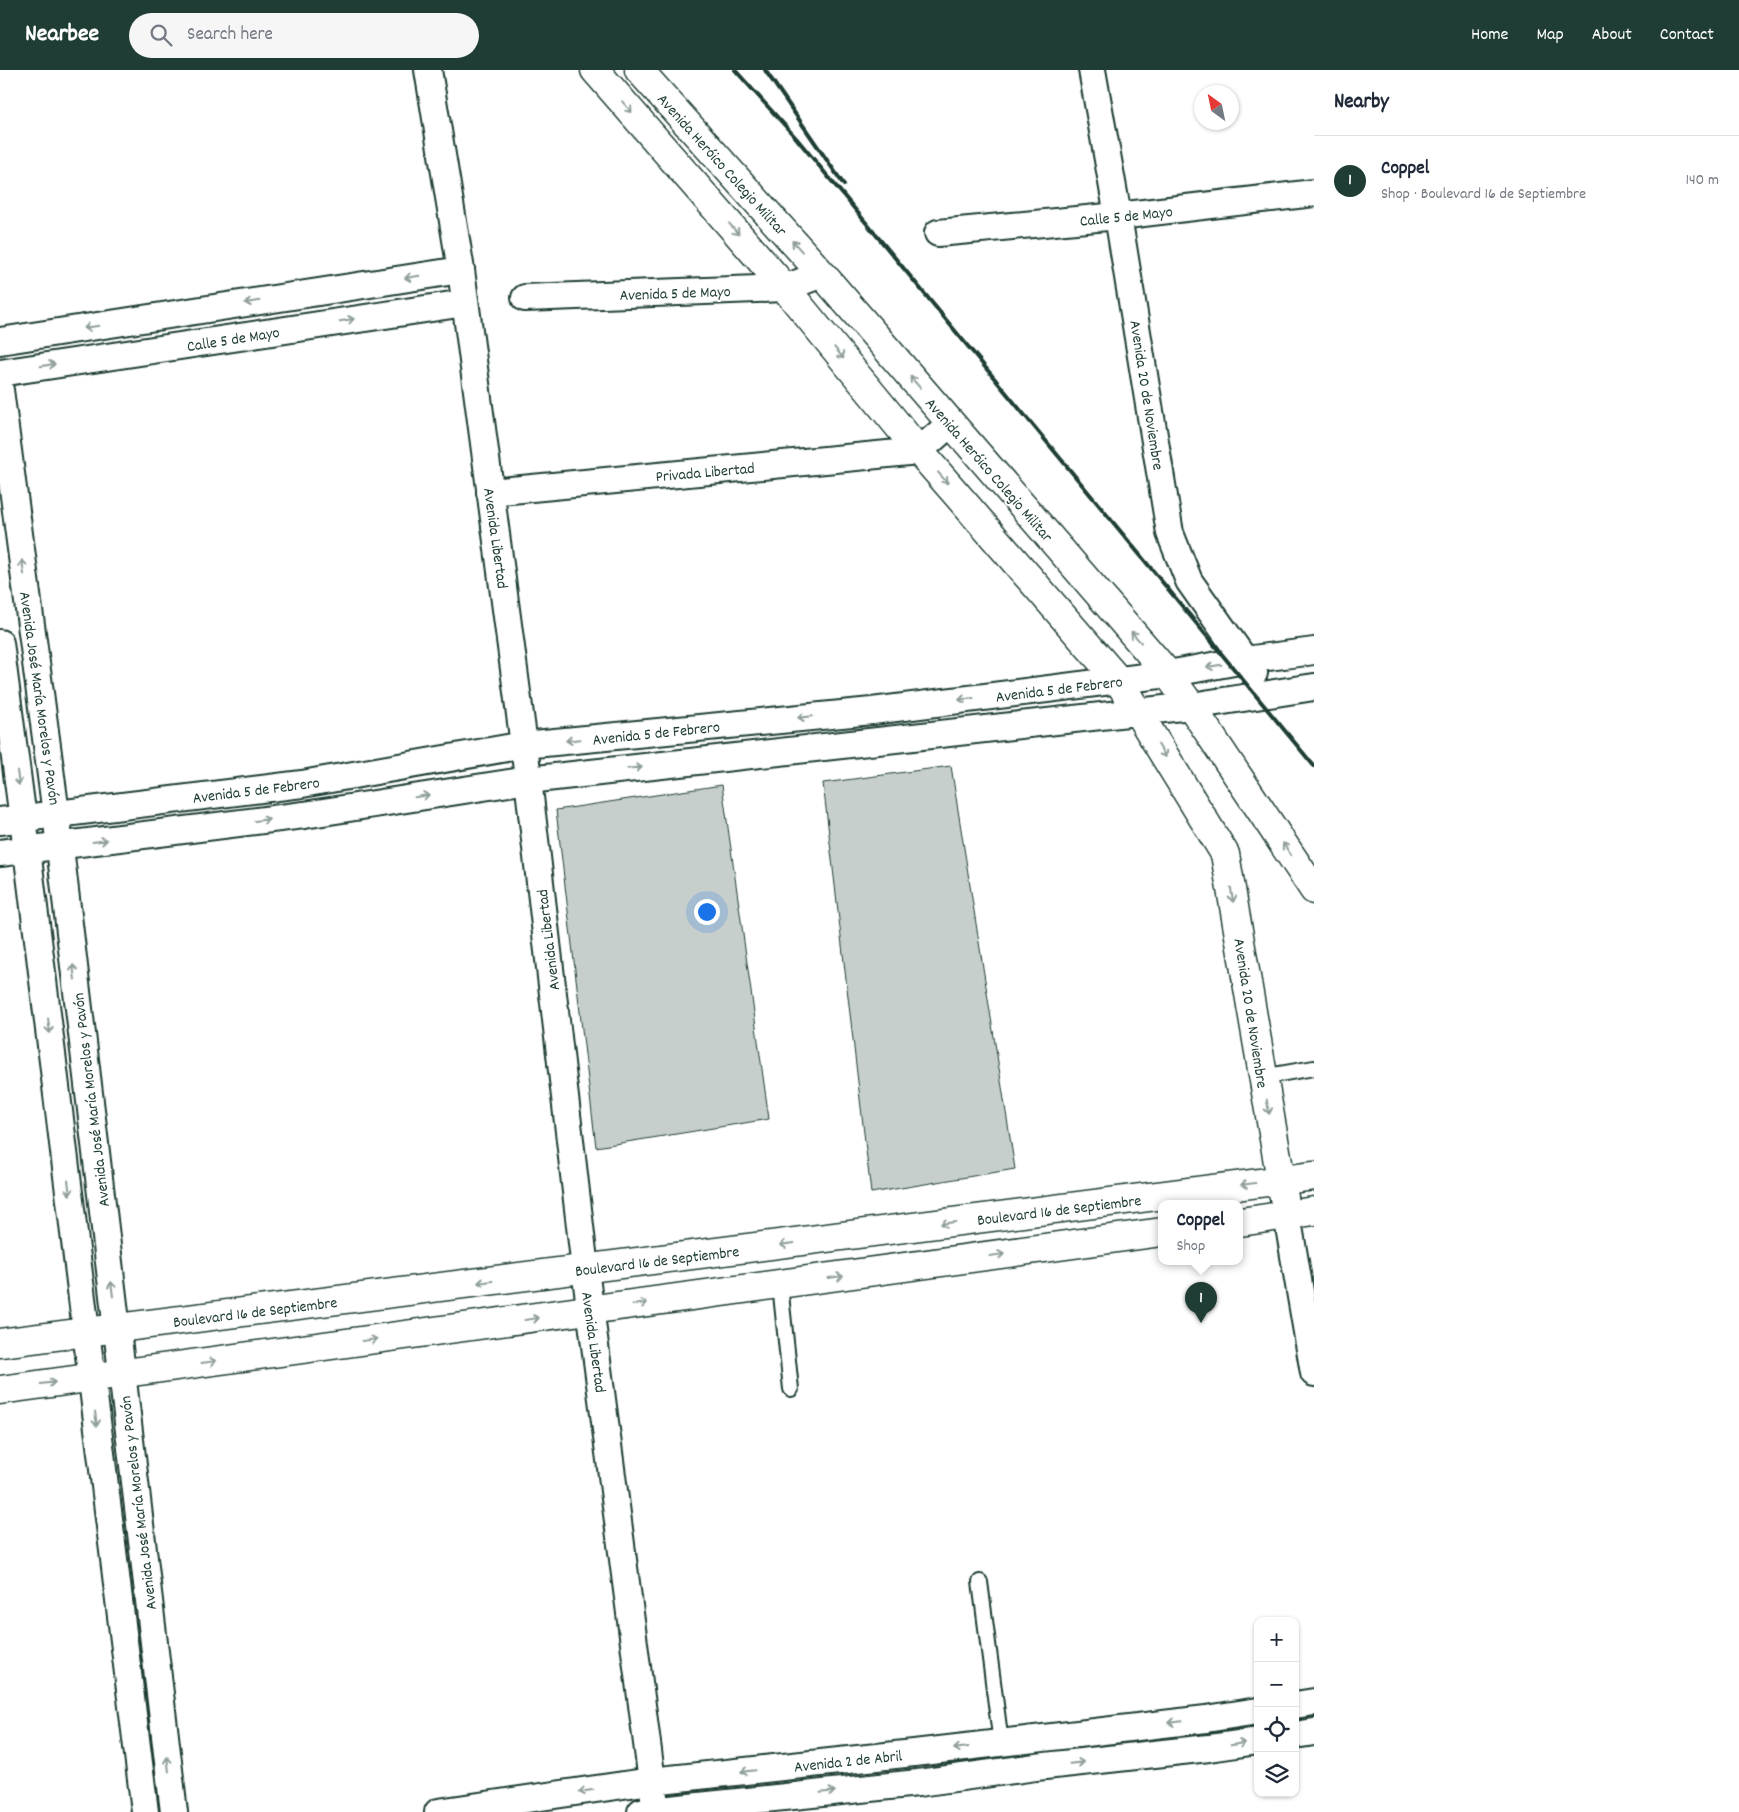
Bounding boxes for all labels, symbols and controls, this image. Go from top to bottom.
search box [129,13,479,58]
text: Nearbee [25,18,99,52]
icon: search [147,21,175,49]
text: Search here [187,22,273,49]
text: Home [1471,23,1508,48]
text: Map [1536,23,1564,48]
text: About [1592,23,1632,48]
text: Contact [1660,23,1714,48]
north arrow [1194,85,1239,130]
text: Nearby [1334,88,1389,118]
street label: Avenida Heróico Colegio Militar [651,89,792,242]
one-way arrow [621,100,633,113]
text: Coppel [1381,156,1429,183]
text: 1 [1348,169,1352,192]
text: 140 m [1685,169,1719,192]
text: Shop · Boulevard 16 de Septiembre [1381,183,1586,206]
street label: Calle 5 de Mayo [1079,201,1174,234]
one-way arrow [728,222,739,235]
one-way arrow [791,240,803,253]
one-way arrow [405,273,421,283]
street label: Avenida 5 de Mayo [619,281,731,308]
one-way arrow [244,297,260,307]
one-way arrow [339,315,355,325]
street label: Avenida 20 de Noviembre [1122,319,1169,472]
one-way arrow [84,322,100,332]
street label: Calle 5 de Mayo [185,322,281,359]
one-way arrow [833,346,844,359]
one-way arrow [40,360,56,370]
one-way arrow [910,376,921,389]
street label: Avenida Heróico Colegio Militar [919,393,1057,548]
street label: Privada Libertad [655,458,756,489]
one-way arrow [937,471,949,484]
street label: Avenida Libertad [476,486,513,590]
one-way arrow [18,560,28,576]
street label: Avenida José María Morelos y Pavón [12,590,65,807]
one-way arrow [1130,631,1141,644]
one-way arrow [1206,662,1222,672]
street label: Avenida 5 de Febrero [994,671,1124,710]
one-way arrow [958,694,974,704]
one-way arrow [797,712,813,722]
street label: Avenida 5 de Febrero [591,716,721,753]
one-way arrow [566,736,582,745]
one-way arrow [1158,743,1168,757]
one-way arrow [627,763,643,773]
one-way arrow [13,770,23,786]
street label: Avenida 5 de Febrero [191,772,321,811]
one-way arrow [414,791,430,801]
one-way arrow [253,815,269,825]
one-way arrow [92,836,108,846]
one-way arrow [1282,842,1292,856]
one-way arrow [1228,887,1238,903]
street label: Avenida Libertad [532,888,567,992]
your location [694,899,720,925]
street label: Avenida 20 de Noviembre [1226,937,1273,1090]
one-way arrow [69,964,79,980]
street label: Avenida José María Morelos y Pavón [68,991,117,1208]
one-way arrow [44,1018,54,1034]
one-way arrow [1263,1099,1273,1115]
one-way arrow [64,1179,74,1195]
one-way arrow [1241,1179,1257,1189]
street label: Boulevard 16 de Septiembre [976,1190,1143,1233]
popup [1158,1200,1243,1265]
text: Coppel [1176,1208,1225,1235]
one-way arrow [941,1218,957,1228]
text: Shop [1176,1235,1205,1258]
one-way arrow [779,1239,795,1249]
street label: Boulevard 16 de Septiembre [574,1241,741,1284]
one-way arrow [988,1250,1004,1260]
one-way arrow [827,1272,843,1282]
one-way arrow [477,1277,493,1287]
one-way arrow [107,1282,117,1298]
pin: 1 [1185,1282,1217,1323]
street label: Avenida Libertad [574,1290,611,1394]
street label: Boulevard 16 de Septiembre [172,1292,339,1335]
one-way arrow [632,1299,648,1309]
one-way arrow [523,1313,539,1323]
one-way arrow [362,1335,378,1345]
one-way arrow [201,1357,217,1367]
one-way arrow [40,1378,56,1388]
street label: Avenida José María Morelos y Pavón [115,1394,164,1611]
one-way arrow [91,1410,101,1426]
map controls [1254,1617,1299,1797]
button: + [1254,1617,1299,1662]
button: − [1254,1662,1299,1707]
button: locate [1254,1707,1299,1752]
one-way arrow [1167,1717,1183,1727]
one-way arrow [1230,1739,1246,1749]
one-way arrow [954,1743,970,1753]
street label: Avenida 2 de Abril [793,1745,904,1780]
button: layers [1254,1752,1299,1797]
one-way arrow [163,1756,173,1772]
one-way arrow [1068,1758,1084,1768]
one-way arrow [740,1766,756,1775]
one-way arrow [579,1786,595,1796]
one-way arrow [820,1787,836,1797]

